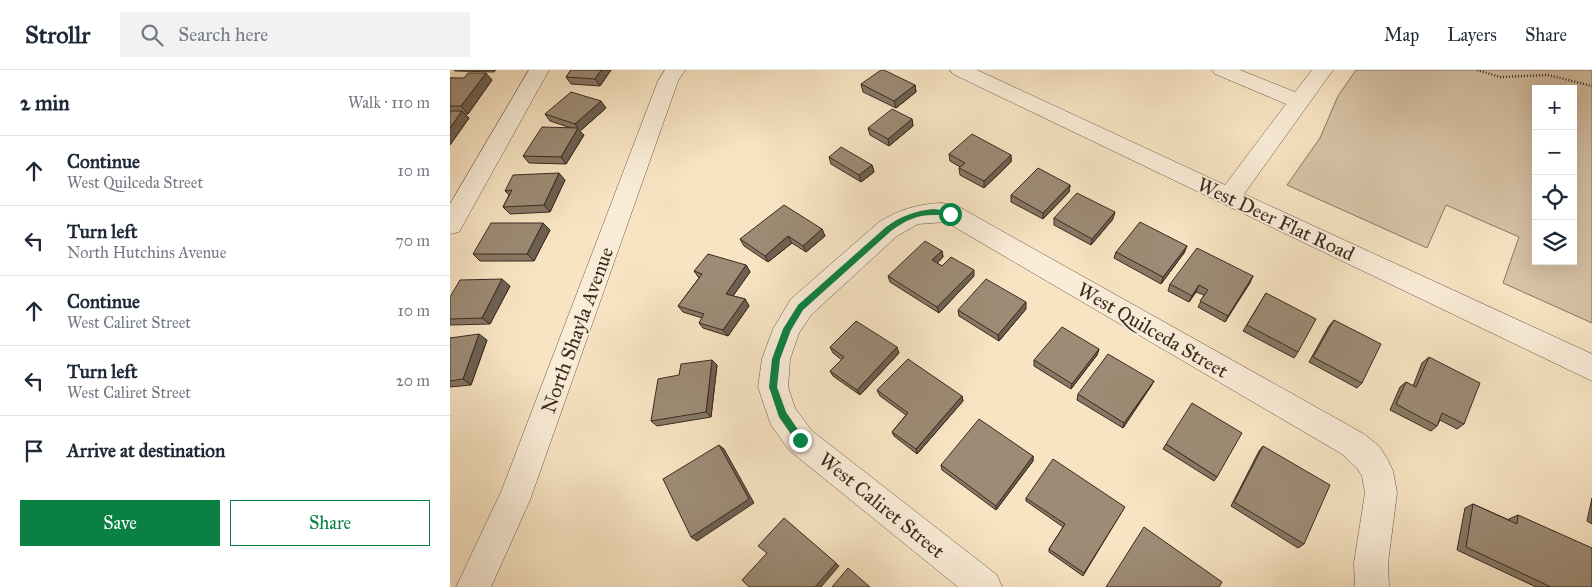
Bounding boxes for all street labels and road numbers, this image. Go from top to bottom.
street label: West Deer Flat Road [1194,172,1358,266]
street label: North Shayla Avenue [536,244,618,416]
street label: West Quilceda Street [1073,277,1233,383]
street label: West Caliret Street [814,447,950,563]

